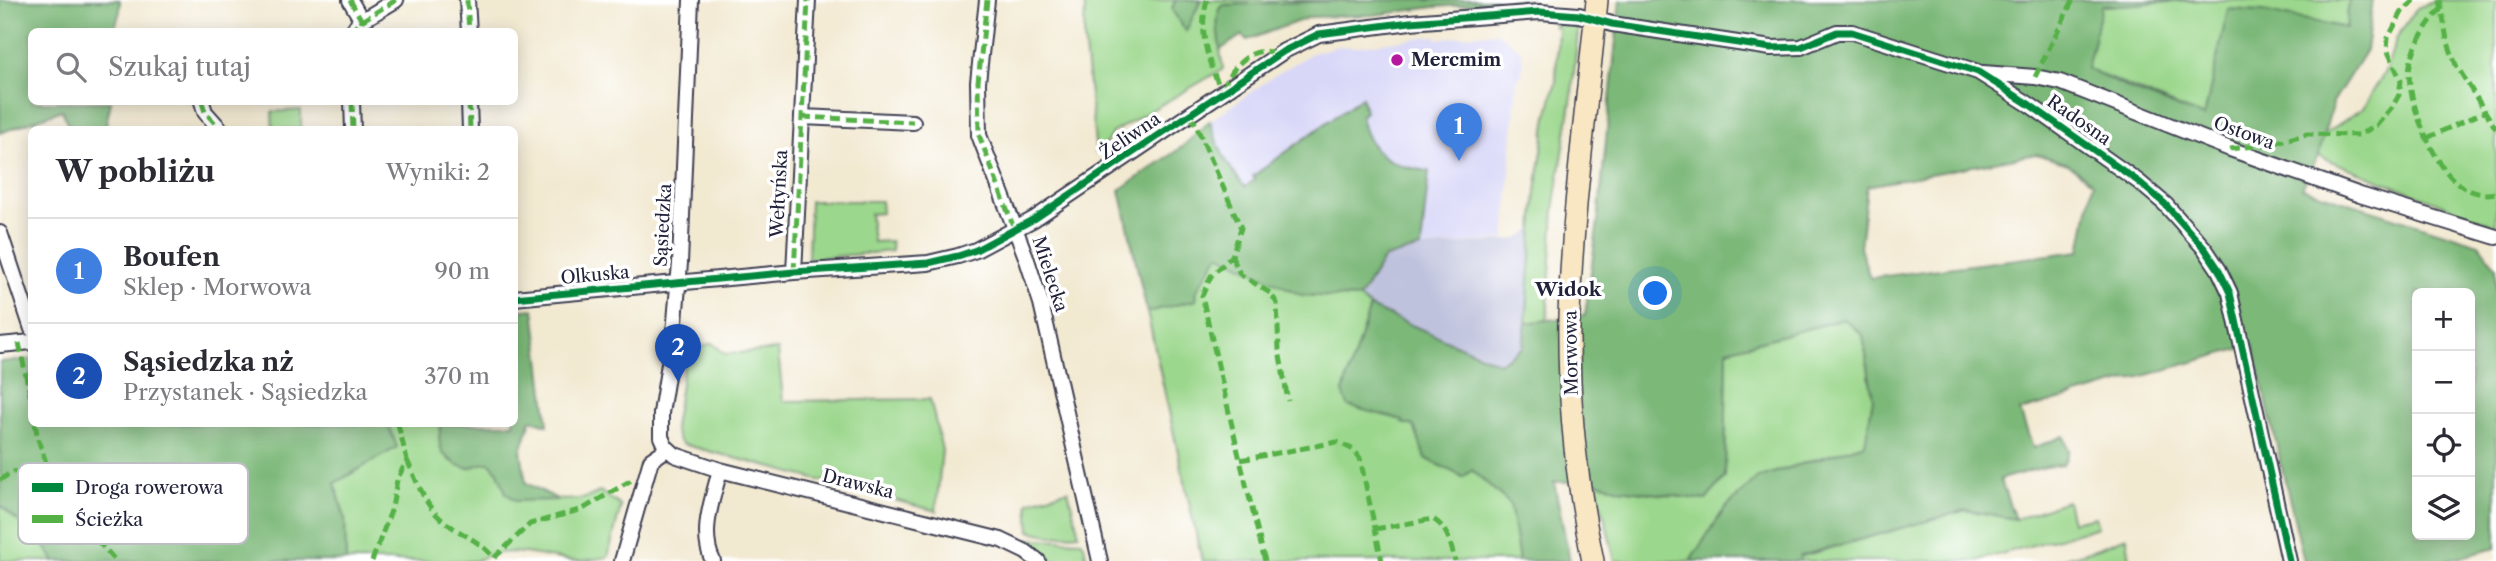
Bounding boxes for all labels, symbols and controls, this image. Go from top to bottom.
search box [28,28,518,105]
icon: search [52,48,90,86]
place label: Mercmim [1411,49,1501,71]
text: Szukaj tutaj [108,51,251,83]
marker: Mercmim [1389,52,1405,68]
street label: Radosna [2043,90,2116,150]
pin: 1 [1436,103,1482,161]
street label: Żeliwna [1095,107,1165,164]
street label: Ostowa [2210,112,2278,154]
street label: Wełtyńska [766,149,792,240]
text: W pobliżu [56,153,215,190]
text: Wyniki: 2 [386,158,490,186]
street label: Sąsiedzka [650,182,676,267]
street label: Mielecka [1027,233,1073,315]
text: Boufen [123,241,220,273]
text: 1 [74,257,84,285]
text: 90 m [434,257,490,285]
street label: Olkuska [560,261,631,289]
text: Sklep · Morwowa [123,273,312,301]
your location [1638,276,1672,310]
district label: Widok [1534,278,1602,301]
map controls [2412,288,2475,540]
button: + [2412,288,2475,351]
street label: Morwowa [1559,310,1583,396]
pin: 2 [655,324,701,382]
text: Sąsiedzka nż [123,346,294,378]
button: − [2412,351,2475,414]
text: 2 [72,362,86,390]
text: 370 m [424,362,490,390]
text: Przystanek · Sąsiedzka [123,378,368,406]
button: locate [2412,414,2475,477]
legend [18,463,248,544]
street label: Drawska [820,464,897,504]
text: Droga rowerowa [75,476,223,499]
button: layers [2412,477,2475,540]
text: Ścieżka [75,508,143,531]

